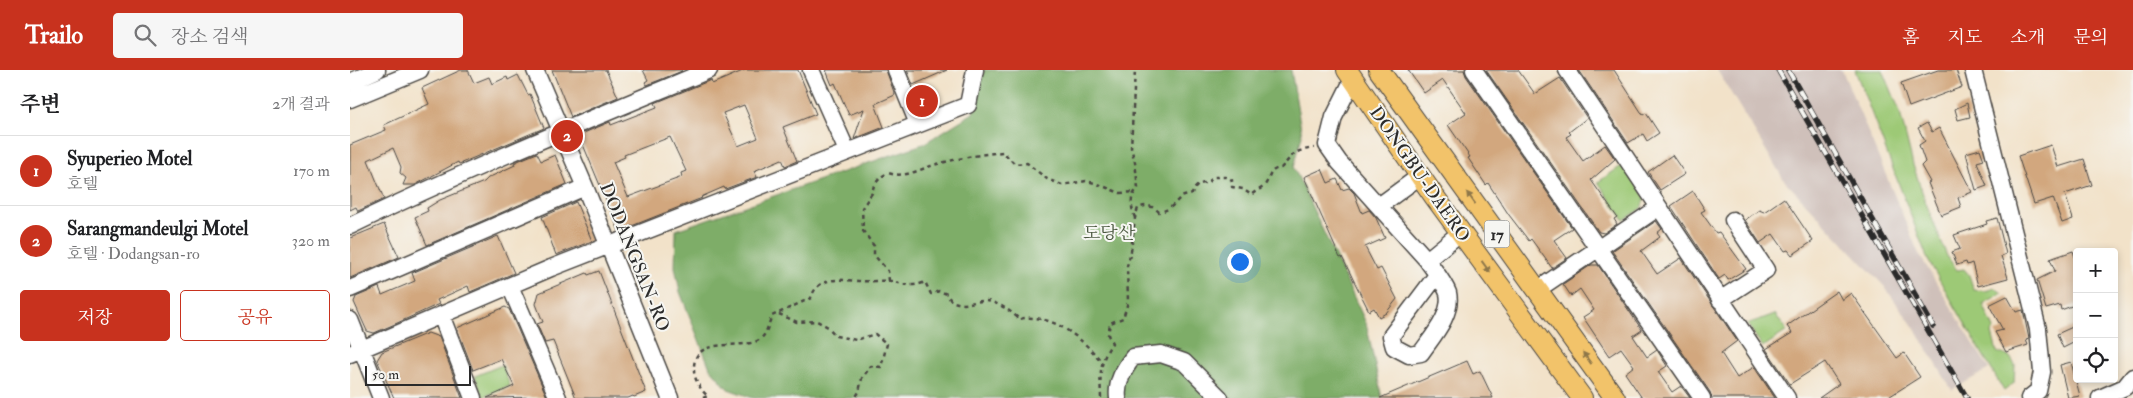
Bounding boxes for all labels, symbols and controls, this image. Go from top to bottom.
search box [113,13,463,58]
text: Trailo [25,20,83,51]
icon: search [131,21,159,49]
text: 장소 검색 [171,25,248,49]
text: 홈 [1902,26,1920,49]
text: 지도 [1948,26,1982,49]
text: 소개 [2010,26,2045,49]
text: 문의 [2073,26,2108,49]
pin: 1 [906,82,938,120]
text: 주변 [20,91,61,118]
text: 2개 결과 [272,94,330,114]
street label: DONGBU-DAERO [1364,102,1475,247]
pin: 2 [551,117,583,155]
text: Syuperieo Motel [67,147,192,171]
text: 1 [33,161,39,181]
text: 170 m [293,161,330,181]
text: 호텔 [67,174,98,194]
street label: DODANGSAN-RO [594,179,675,335]
one-way arrow [1466,191,1476,205]
text: Sarangmandeulgi Motel [67,217,248,241]
road number: 17 [1484,220,1510,248]
park label: 도당산 [1083,222,1136,245]
text: 2 [32,231,40,251]
text: 320 m [292,231,330,251]
text: 호텔 · Dodangsan-ro [67,244,200,264]
map controls [2073,248,2118,383]
button: + [2073,248,2118,293]
your location [1227,249,1253,275]
one-way arrow [1481,260,1491,274]
button: 저장 [20,290,170,341]
button: 공유 [180,290,330,341]
button: − [2073,293,2118,338]
button: locate [2073,338,2118,383]
one-way arrow [1582,352,1592,365]
scale bar [365,363,471,386]
text: 50 m [372,366,399,383]

